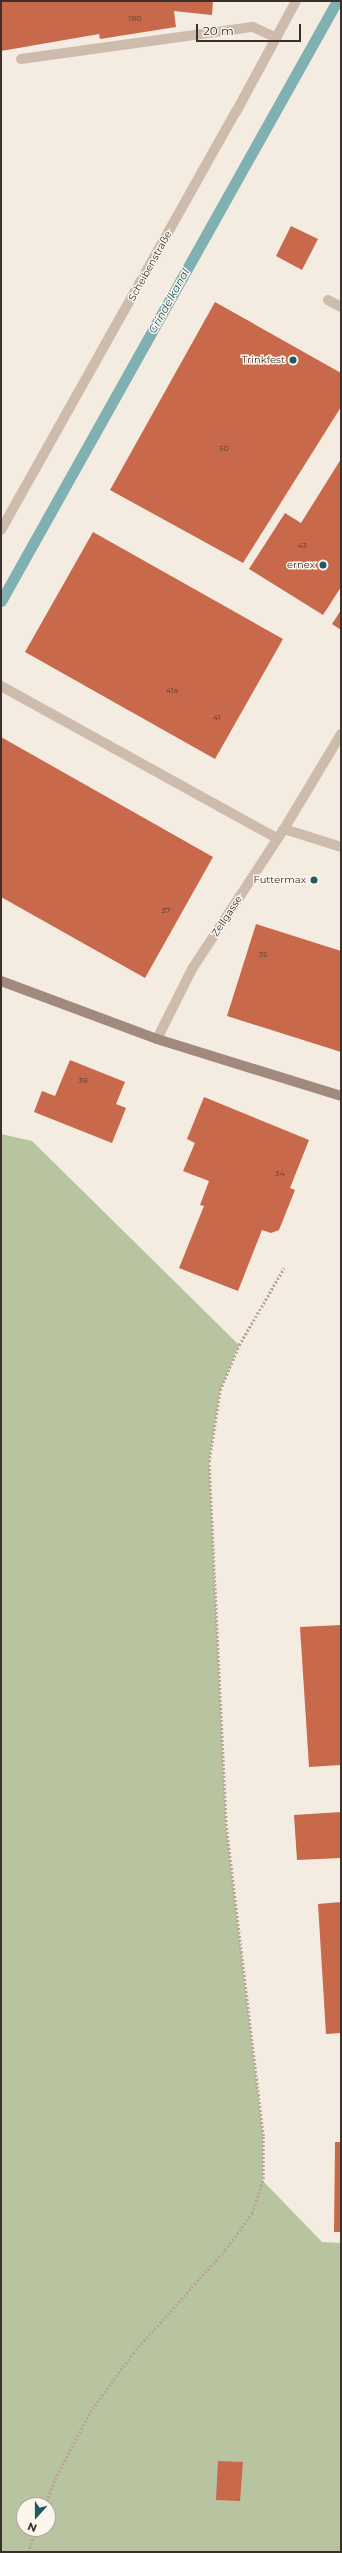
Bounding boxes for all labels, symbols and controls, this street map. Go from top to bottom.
house number: 180 [128,14,142,24]
scale bar [198,16,303,42]
text: 20 m [203,23,234,38]
street label: Scheibenstraße [126,229,174,303]
water label: Grindelkanal [146,266,192,336]
place label: Trinkfest [242,354,285,366]
marker: Trinkfest [288,355,298,365]
house number: 50 [219,444,229,454]
house number: 43 [297,541,307,551]
place label: ernex [287,559,315,571]
marker: ernex [318,560,328,570]
house number: 41a [166,686,178,696]
house number: 41 [213,713,221,723]
place label: Futtermax [254,874,306,886]
marker: Futtermax [309,875,319,885]
street label: Zellgasse [209,893,245,939]
house number: 37 [161,906,171,916]
house number: 35 [259,950,267,960]
house number: 38 [78,1076,88,1086]
house number: 34 [275,1169,285,1179]
north arrow [16,2497,56,2537]
text: N [25,2519,39,2535]

